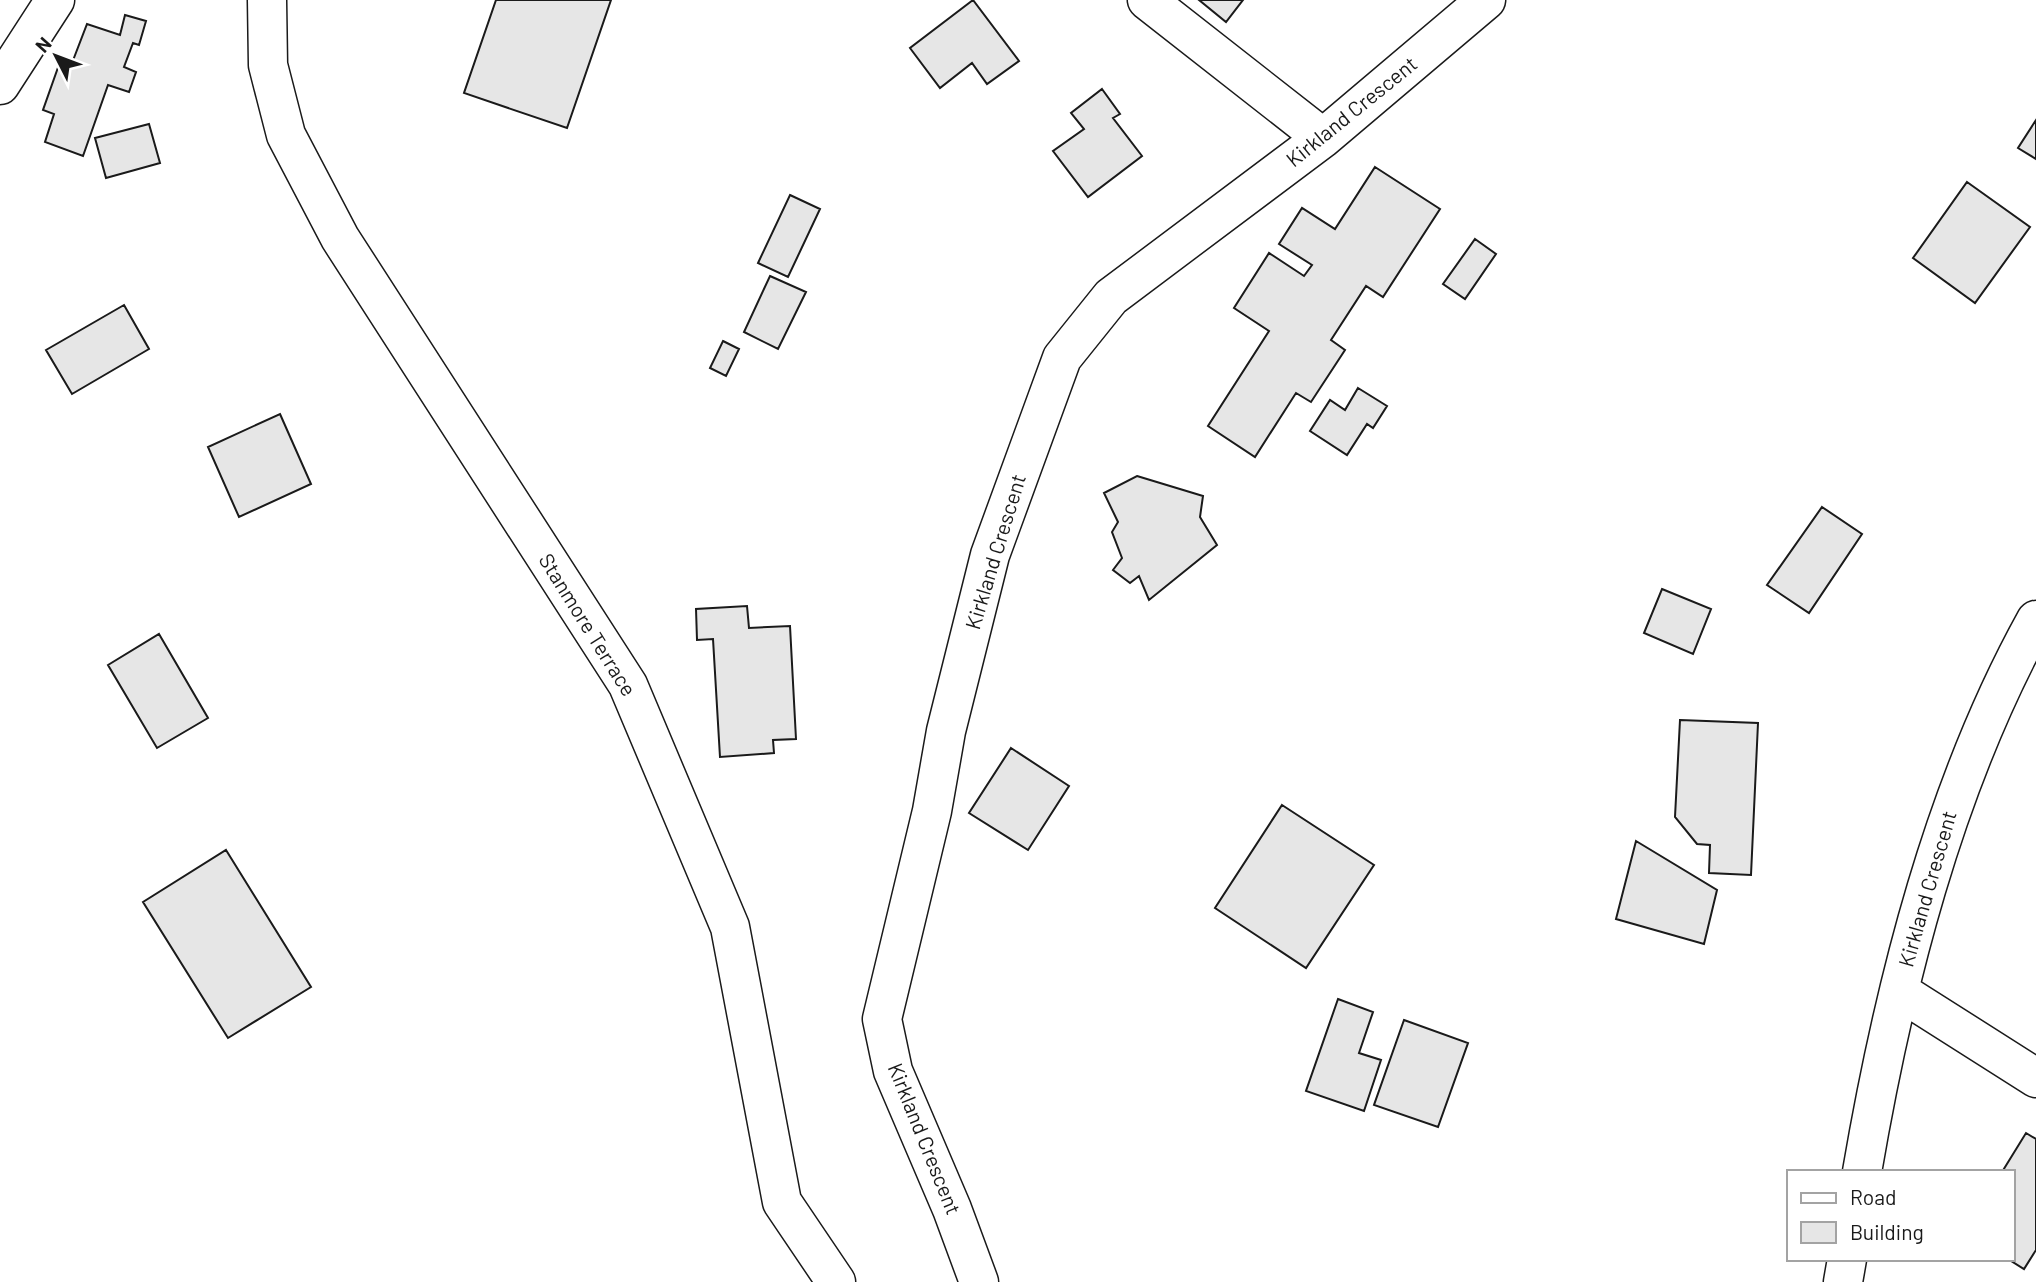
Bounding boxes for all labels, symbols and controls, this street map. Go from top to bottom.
north arrow [21,21,91,91]
text: N [30,32,56,57]
street label: Kirkland Crescent [1281,50,1422,171]
street label: Kirkland Crescent [959,471,1030,632]
street label: Stanmore Terrace [534,548,642,700]
street label: Kirkland Crescent [1892,808,1961,969]
street label: Kirkland Crescent [884,1059,967,1218]
legend [1787,1170,2015,1261]
text: Road [1850,1184,1896,1209]
text: Building [1850,1219,1924,1244]

